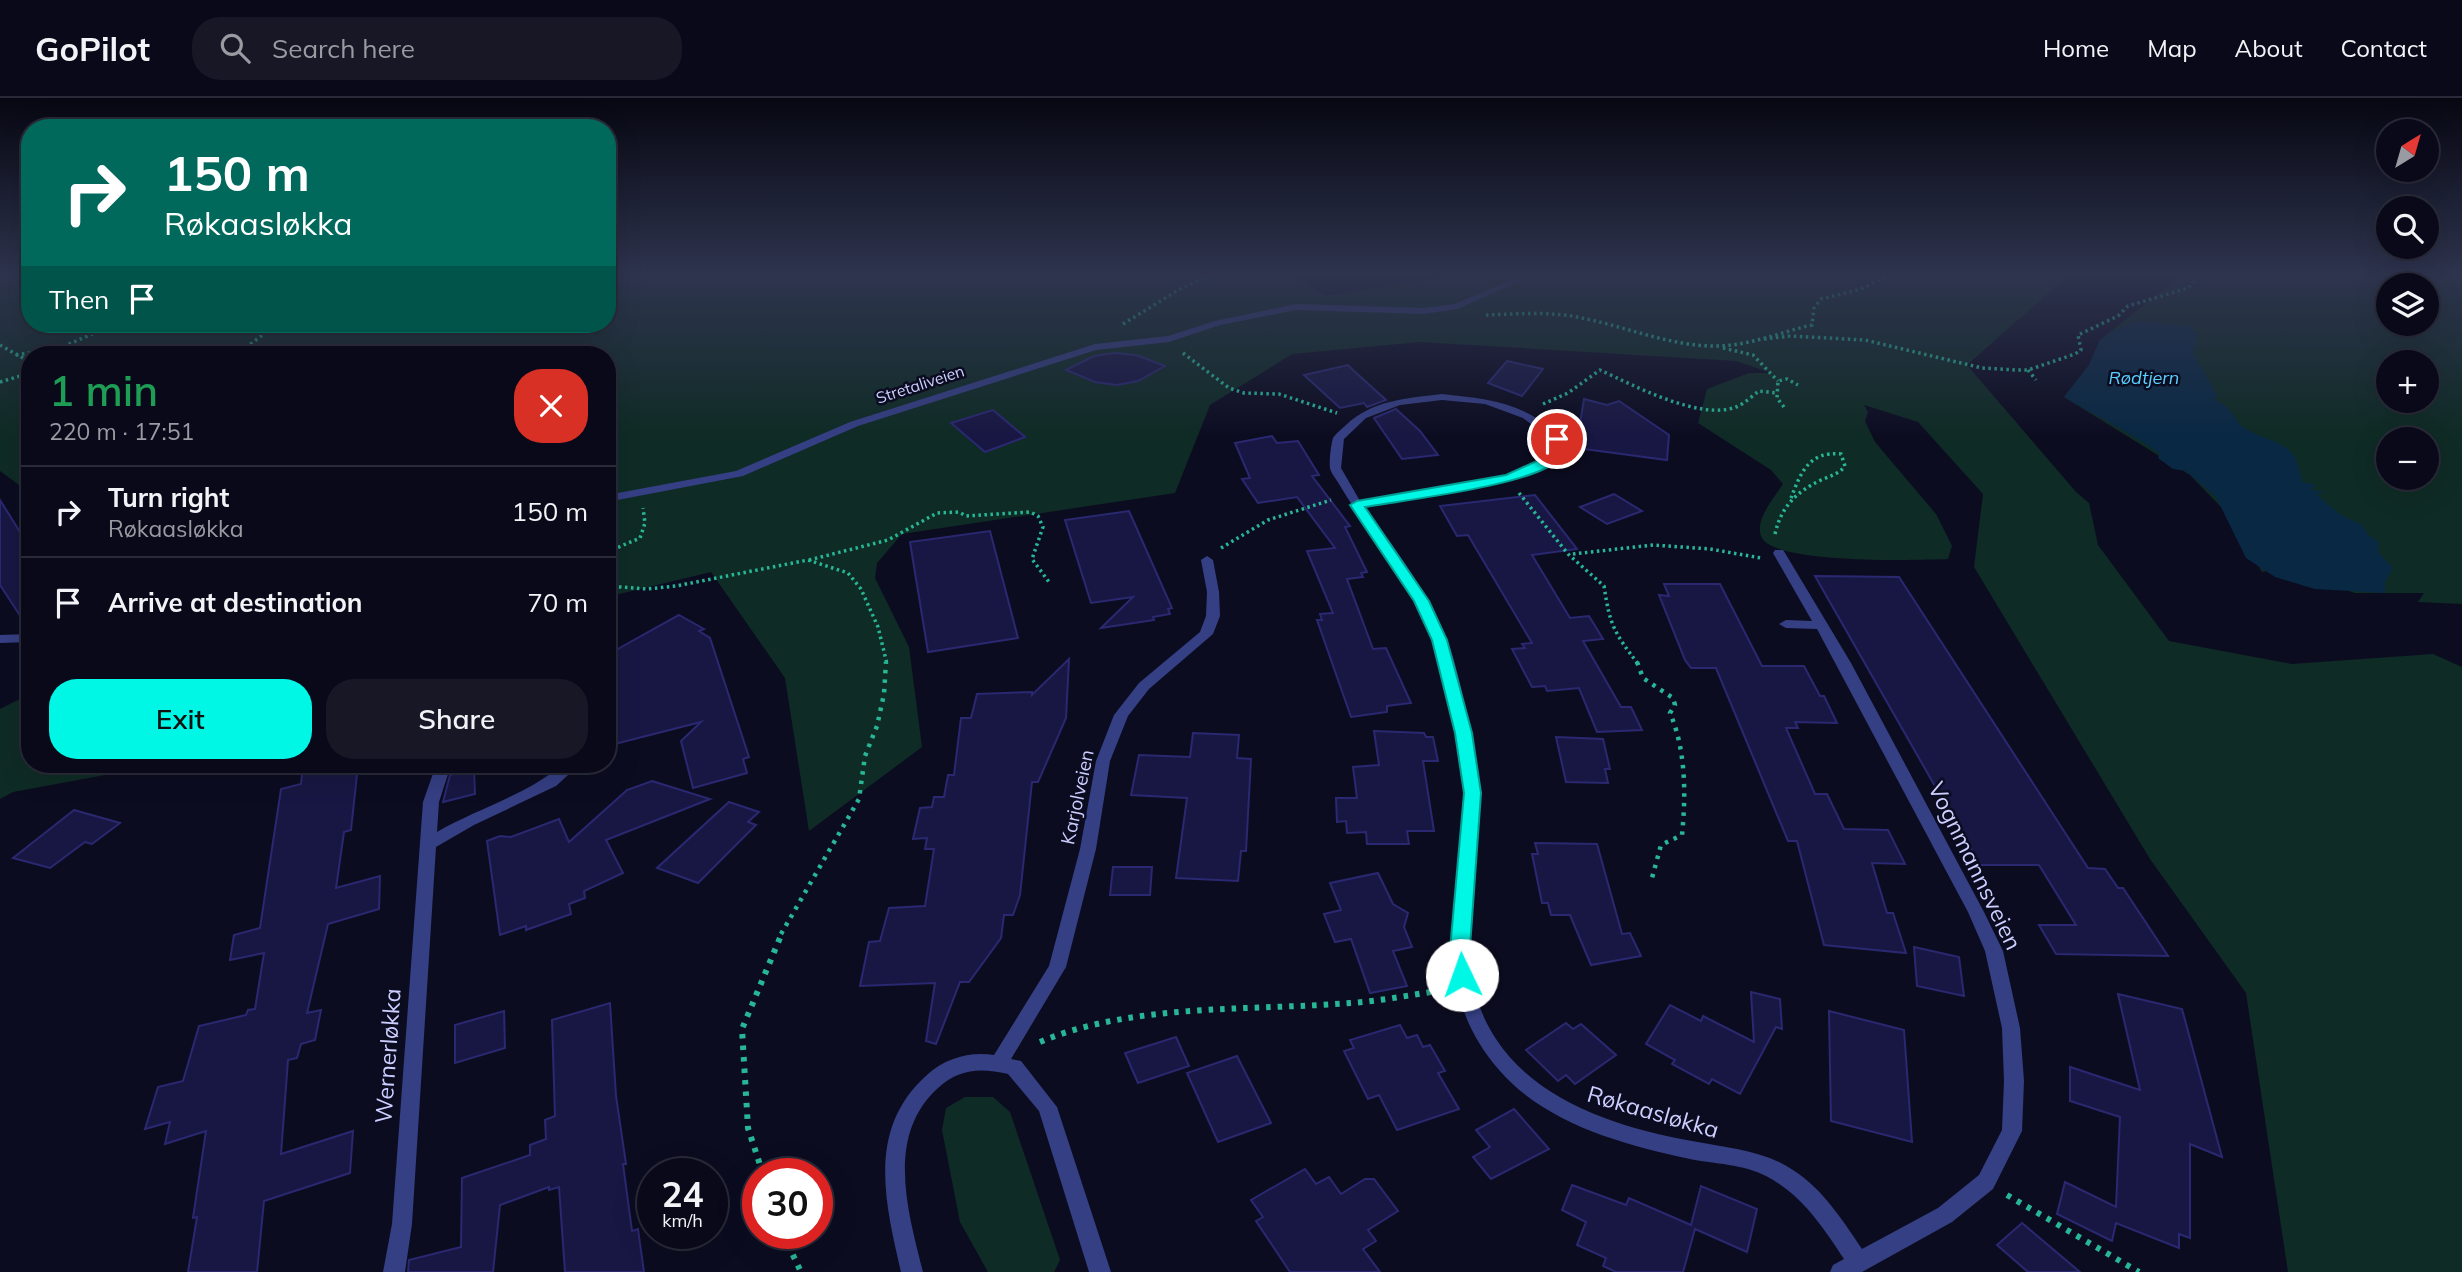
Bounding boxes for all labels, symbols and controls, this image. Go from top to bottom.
search box [192,17,682,80]
text: GoPilot [35,28,150,69]
icon: search [216,29,254,67]
text: Search here [272,32,415,65]
text: Home [2043,33,2109,63]
text: Map [2147,33,2197,63]
text: About [2235,33,2303,63]
text: Contact [2341,33,2427,63]
north arrow [2376,119,2440,182]
map controls [2376,119,2439,490]
text: 150 m [164,142,310,203]
icon: right [49,147,140,238]
button: search [2376,196,2439,259]
text: Røkaasløkka [164,203,353,243]
button: layers [2376,273,2439,336]
icon: arrive [123,280,161,318]
text: Then [49,283,109,316]
button: + [2376,350,2439,413]
street label: Stretaliveien [873,360,967,408]
text: 1 min [49,364,158,417]
water label: Rødtjern [2109,366,2179,389]
button: close [514,369,588,443]
pin [1527,409,1587,469]
text: 220 m · 17:51 [49,417,194,446]
icon: arrive [1538,420,1576,458]
button: − [2376,427,2439,490]
text: Turn right [108,481,229,514]
icon: right [49,493,87,531]
text: 150 m [512,495,588,528]
text: Røkaasløkka [108,514,244,543]
icon: arrive [49,584,87,622]
text: Arrive at destination [108,586,363,619]
text: 70 m [527,586,588,619]
button: Exit [49,679,312,759]
button: Share [326,679,588,759]
street label: Karjolveien [1055,747,1099,847]
street label: Vognmannsveien [1922,777,2029,955]
position arrow [1425,938,1499,1012]
street label: Wernerløkka [368,987,407,1125]
street label: Røkaasløkka [1584,1079,1722,1144]
speed limit sign: 30 [742,1158,833,1249]
text: 24 [661,1172,704,1216]
text: km/h [662,1209,703,1232]

